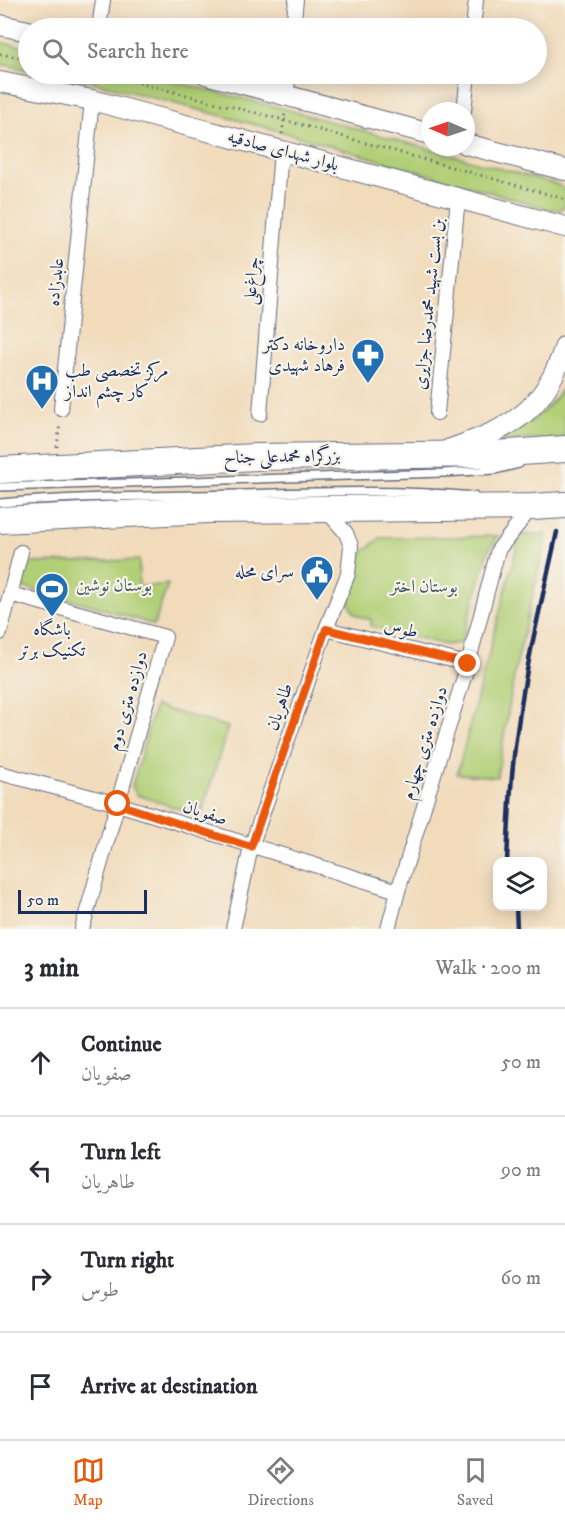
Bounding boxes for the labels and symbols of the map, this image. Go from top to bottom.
north arrow [421,102,475,156]
street label: بلوار شهدای صادقیه [225,126,341,176]
street label: بن بست شهید محمدرضا جزایری [409,216,449,391]
street label: چراغ‌علی [239,256,268,306]
street label: عابدزاده [43,257,69,307]
place label: داروخانه دکتر فرهاد شهیدی [261,334,345,377]
pharmacy icon: داروخانه دکتر فرهاد شهیدی [350,337,386,384]
place label: مرکز تخصصی طب کار چشم انداز [63,360,169,409]
hospital icon: مرکز تخصصی طب کار چشم انداز [24,363,60,410]
street label: بزرگراه محمدعلی جناح [223,443,341,473]
public building icon: سرای محله [299,554,335,601]
place label: سرای محله [235,561,294,583]
sports icon: باشگاه تکنیک برتر [34,571,70,618]
park label: بوستان نوشین [76,575,152,597]
park label: بوستان اختر [388,576,458,598]
street label: طوس [382,614,420,644]
place label: باشگاه تکنیک برتر [17,617,86,662]
street label: دوازده متری دوم [103,649,157,755]
route end [454,650,480,676]
street label: طاهریان [262,680,298,734]
street label: دوازده متری چهارم [397,683,457,804]
route start [104,790,130,816]
street label: صفویان [180,795,230,831]
scale bar [18,887,147,914]

